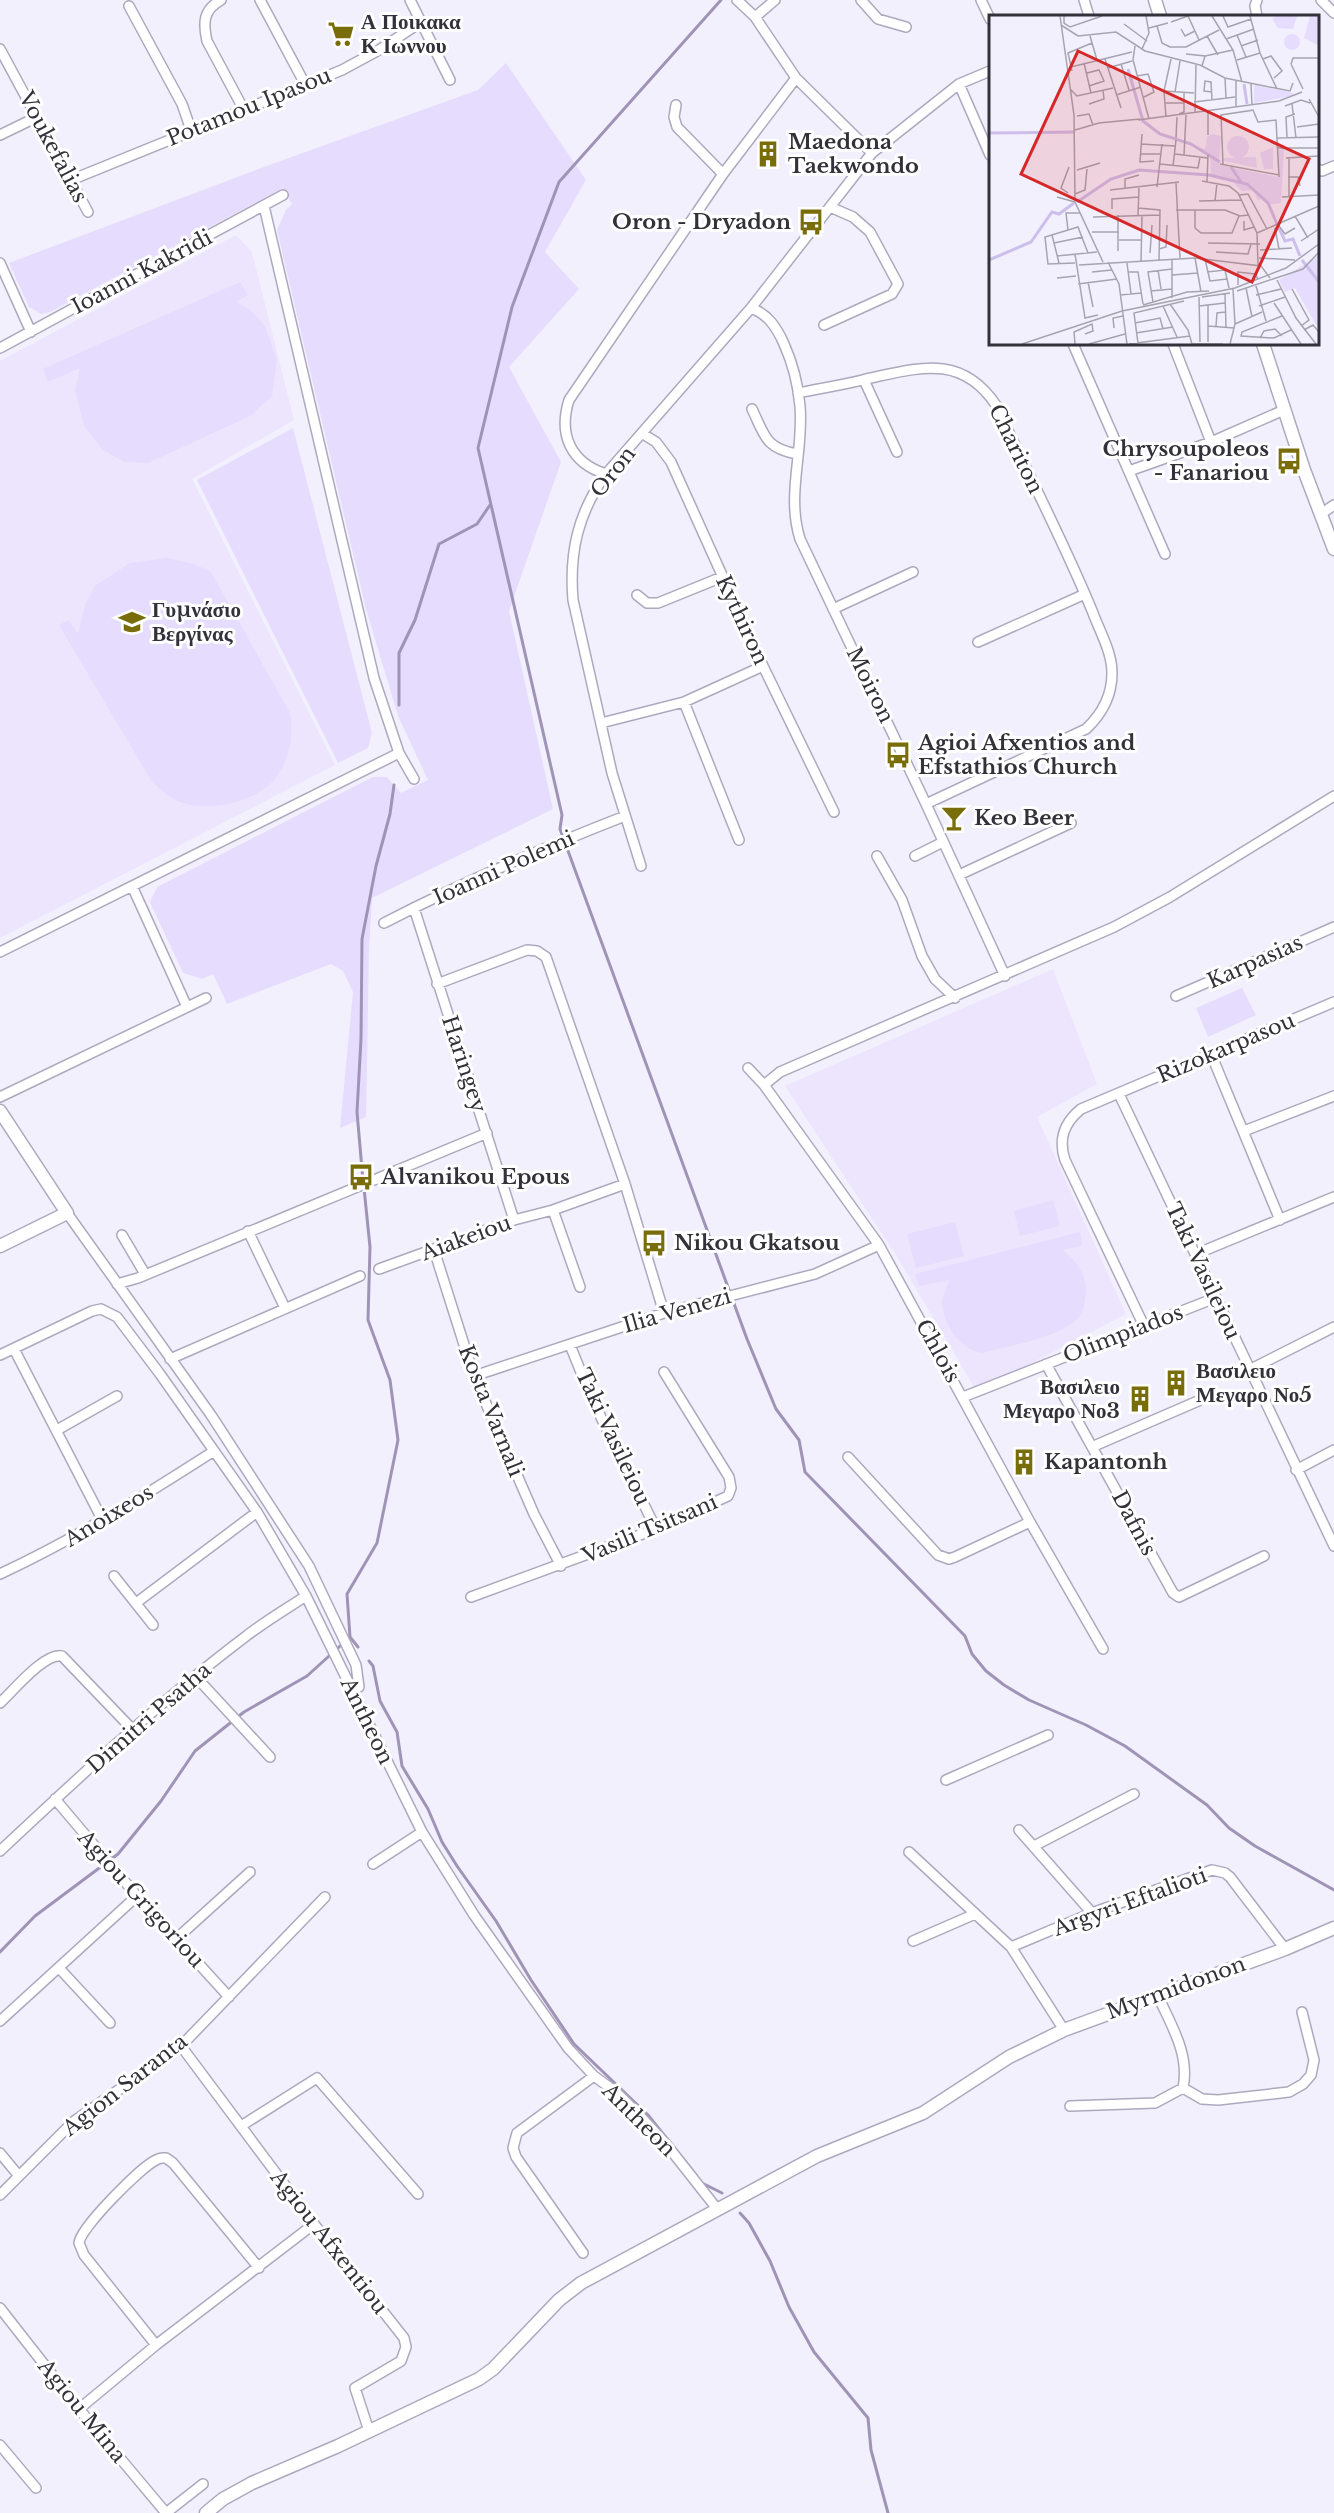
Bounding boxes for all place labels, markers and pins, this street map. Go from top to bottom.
place label: Α Ποικακα Κ Ιωννου [361,9,461,59]
supermarket icon: Α Ποικακα Κ Ιωννου [326,19,356,49]
place label: Maedona Taekwondo [788,129,919,179]
building icon: Maedona Taekwondo [753,139,783,169]
bus stop icon: Oron - Dryadon [796,207,826,237]
place label: Oron - Dryadon [612,209,791,235]
place label: Chrysoupoleos - Fanariou [1103,436,1269,486]
bus stop icon: Chrysoupoleos - Fanariou [1274,446,1304,476]
place label: Γυμνάσιο Βεργίνας [152,597,241,647]
school or university icon: Γυμνάσιο Βεργίνας [117,607,147,637]
place label: Agioi Afxentios and Efstathios Church [917,730,1136,780]
bus stop icon: Agioi Afxentios and Efstathios Church [883,740,913,770]
bar icon: Keo Beer [939,803,969,833]
place label: Keo Beer [974,805,1075,831]
bus stop icon: Alvanikou Epous [346,1162,376,1192]
place label: Alvanikou Epous [380,1164,570,1190]
bus stop icon: Nikou Gkatsou [639,1228,669,1258]
place label: Nikou Gkatsou [674,1230,840,1256]
place label: Βασιλειο Μεγαρο Νο5 [1196,1358,1312,1408]
building icon: Βασιλειο Μεγαρο Νο5 [1161,1368,1191,1398]
place label: Βασιλειο Μεγαρο Νο3 [1003,1374,1120,1424]
building icon: Βασιλειο Μεγαρο Νο3 [1125,1384,1155,1414]
building icon: Kapantonh [1009,1447,1039,1477]
place label: Kapantonh [1044,1449,1167,1475]

